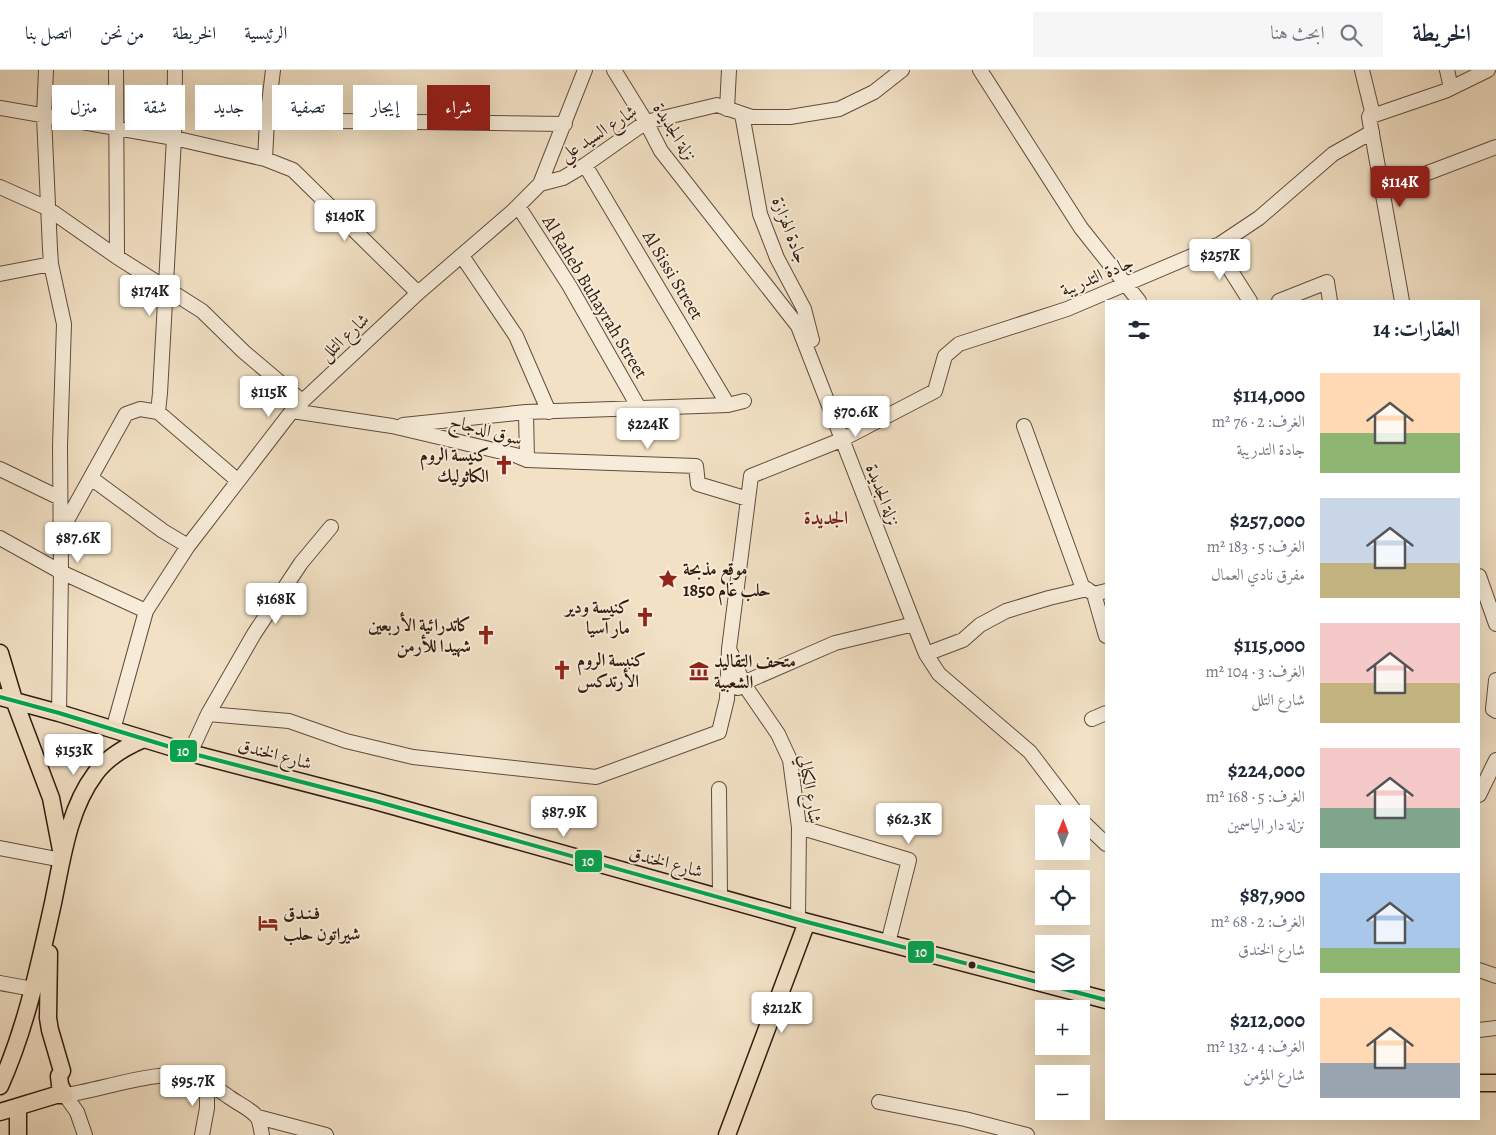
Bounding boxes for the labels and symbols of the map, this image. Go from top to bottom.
street label: نزلة الجديدة [648,98,702,166]
street label: شارع السيد علي [555,99,644,171]
pin: $114K [1365,166,1435,208]
street label: جادة الهزازة [766,193,814,267]
pin: $140K [310,200,380,242]
street label: Al Raheb Buhayrah Street [536,210,653,383]
street label: Al Sissi Street [636,225,709,324]
pin: $257K [1185,238,1255,281]
street label: جادة التدريبة [1057,250,1137,302]
pin: $174K [115,274,185,317]
street label: شارع التلل [314,308,376,369]
pin: $115K [234,376,304,418]
pin: $70.6K [815,396,897,438]
pin: $224K [613,408,683,450]
street label: سوق الدجاج [446,409,525,455]
place label: كنيسة الروم الكاثوليك [420,443,489,488]
church icon: كنيسة الروم الكاثوليك [493,454,515,476]
street label: نزلة الجديدة [860,460,906,530]
district label: الجديدة [804,505,848,531]
pin: $87.6K [37,522,119,564]
place label: موقع مذبحة حلب عام 1850 [683,557,771,606]
place icon: موقع مذبحة حلب عام 1850 [657,568,679,590]
pin: $168K [241,582,311,625]
place label: كنيسة ودير مار آسيا [563,595,630,640]
church icon: كنيسة ودير مار آسيا [634,606,656,628]
place label: كاتدرائية الأربعين شهيدا للأرمن [368,611,471,658]
church icon: كاتدرائية الأربعين شهيدا للأرمن [475,624,497,646]
place label: كنيسة الروم الأرتدكس [577,648,646,693]
place label: متحف التقاليد الشعبية [714,649,796,694]
church icon: كنيسة الروم الأرتدكس [551,659,573,681]
museum icon: متحف التقاليد الشعبية [688,660,710,682]
street label: شارع الخندق [235,733,314,778]
pin: $153K [39,734,109,776]
line badge: 10 [169,739,198,763]
text: 10 [177,742,189,761]
street label: شارع الكيالي [790,753,827,826]
pin: $87.9K [523,796,605,838]
pin: $62.3K [868,802,950,845]
north arrow [1035,805,1090,860]
street label: شارع الخندق [626,841,705,886]
line badge: 10 [574,849,603,873]
text: 10 [582,852,594,871]
place label: فـنـدق شيراتون حلب [283,901,360,946]
hotel icon: فـنـدق شيراتون حلب [257,912,279,934]
line badge: 10 [907,940,935,964]
text: 10 [915,943,927,962]
unlabelled marker [967,960,977,970]
pin: $212K [747,992,817,1034]
pin: $95.7K [152,1064,234,1107]

